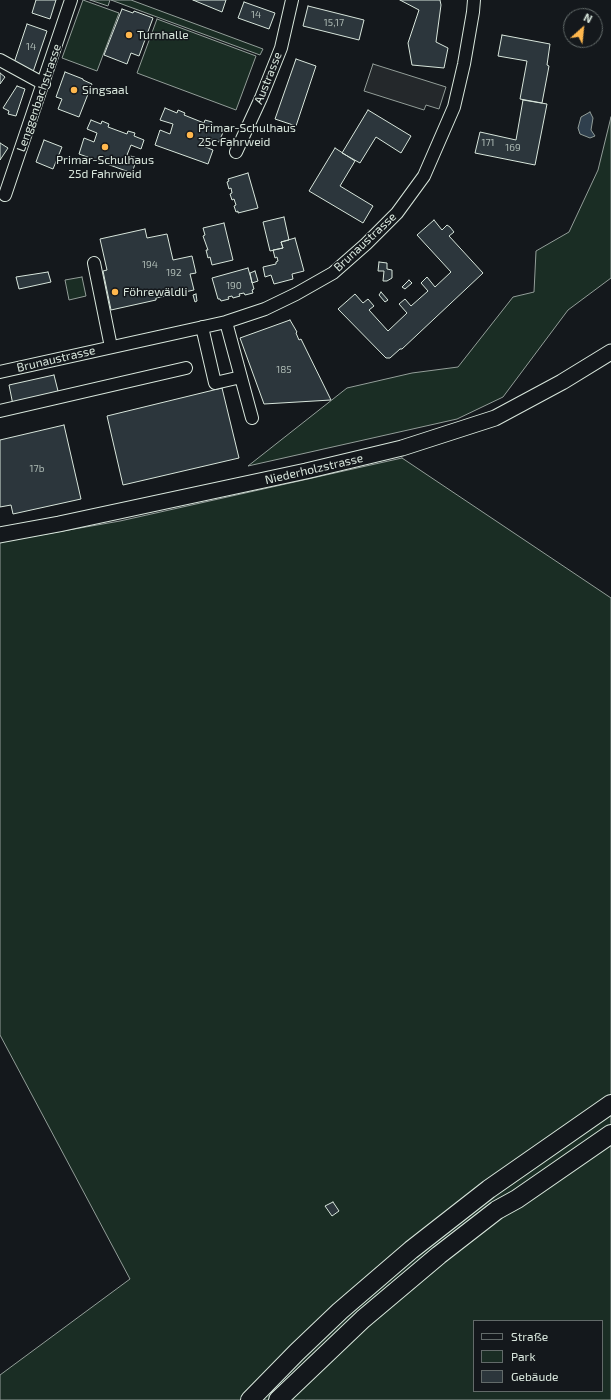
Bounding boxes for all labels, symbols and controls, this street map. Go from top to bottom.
north arrow [563,8,603,48]
house number: 14 [251,9,261,21]
text: N [582,10,595,25]
house number: 15,17 [324,17,344,29]
place label: Turnhalle [137,28,189,42]
marker: Turnhalle [124,30,134,40]
house number: 14 [26,41,36,53]
street label: Lenggenbachstrasse [14,42,64,154]
street label: Austrasse [251,50,285,106]
place label: Singsaal [82,83,128,97]
marker: Singsaal [69,85,79,95]
place label: Primar-Schulhaus 25c Fahrweid [198,121,296,149]
marker: Primar-Schulhaus 25c Fahrweid [185,130,195,140]
house number: 171 [481,137,495,149]
marker: Primar-Schulhaus 25d Fahrweid [100,142,110,152]
house number: 169 [505,142,521,154]
place label: Primar-Schulhaus 25d Fahrweid [56,153,154,181]
street label: Brunaustrasse [331,209,399,275]
house number: 194 [142,259,158,271]
house number: 192 [166,267,182,279]
house number: 190 [226,280,242,292]
place label: Föhrewäldli [123,285,188,299]
marker: Föhrewäldli [110,287,120,297]
street label: Brunaustrasse [15,343,97,375]
house number: 185 [276,364,292,376]
street label: Niederholzstrasse [264,451,364,487]
house number: 17b [30,463,44,475]
legend [473,1320,603,1392]
text: Straße [511,1329,548,1343]
text: Park [511,1349,536,1363]
text: Gebäude [511,1369,559,1383]

